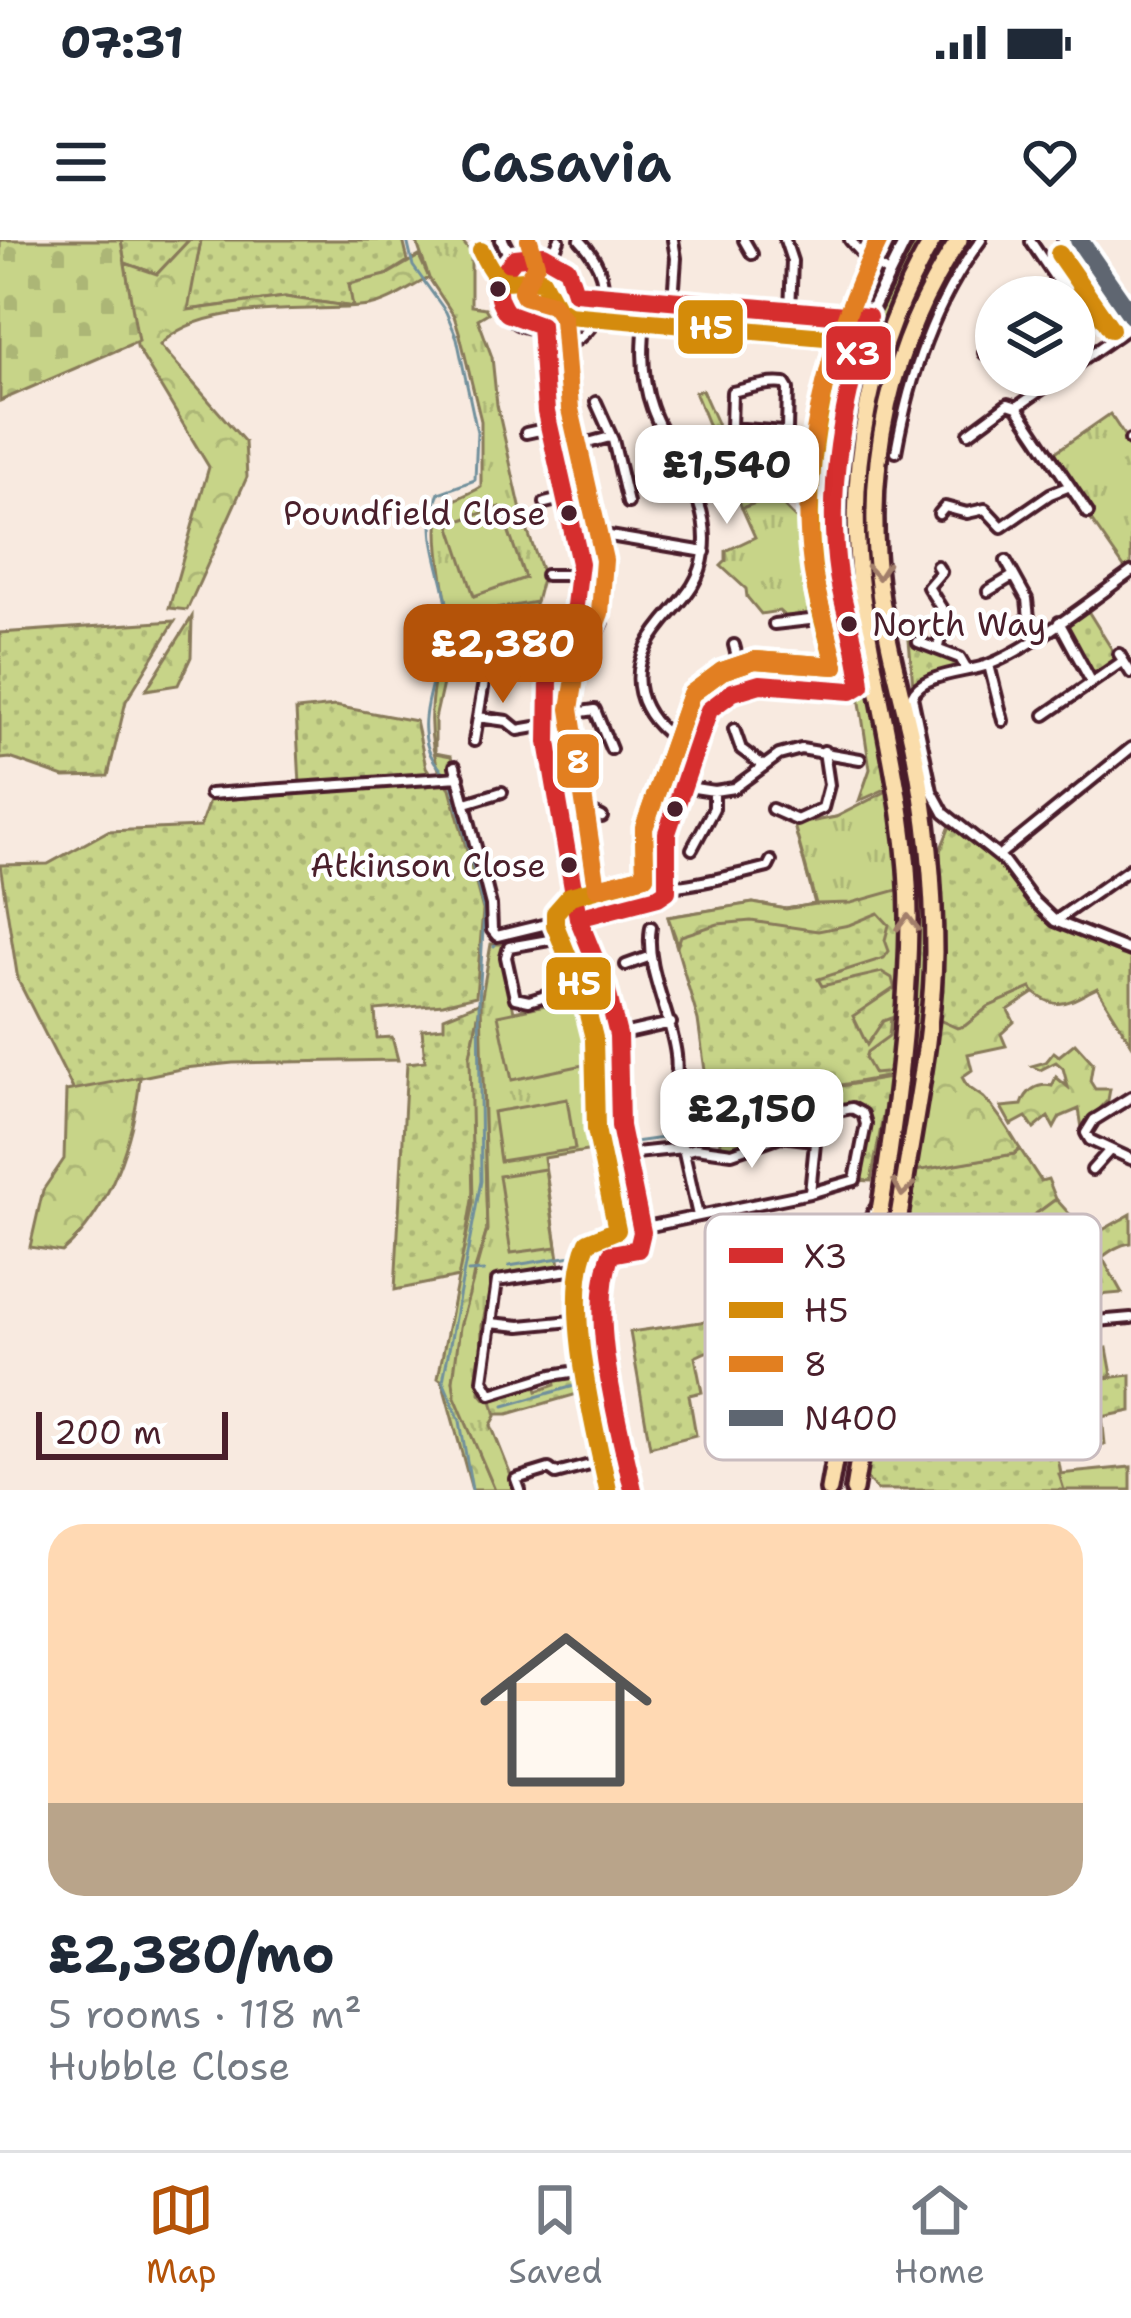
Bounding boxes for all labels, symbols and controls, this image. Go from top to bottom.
text: 07:31 [60,12,184,72]
text: Casavia [459,126,672,198]
icon: menu [48,129,114,195]
icon: heart [1017,129,1083,195]
map controls [975,276,1095,396]
button: layers [975,276,1095,396]
unlabelled marker [487,278,509,300]
line badge: H5 [676,298,745,356]
text: H5 [689,305,733,350]
line badge: X3 [824,324,893,382]
text: X3 [836,331,880,376]
pin: £1,540 [629,425,825,527]
text: £1,540 [662,438,792,490]
place label: Poundfield Close [283,491,546,536]
marker: Poundfield Close [558,502,580,524]
one-way arrow [865,562,890,581]
place label: North Way [872,602,1046,647]
pin: £2,380 [405,604,601,706]
marker: North Way [838,613,860,635]
text: £2,380 [430,617,576,669]
line badge: 8 [555,732,601,790]
text: 8 [566,739,590,784]
unlabelled marker [664,798,686,820]
place label: Atkinson Close [310,843,546,888]
marker: Atkinson Close [558,854,580,876]
one-way arrow [895,913,921,931]
line badge: H5 [544,955,613,1012]
text: H5 [557,961,601,1006]
pin: £2,150 [654,1069,850,1171]
text: £2,150 [687,1082,817,1134]
one-way arrow [892,1178,917,1198]
legend [705,1214,1101,1460]
text: X3 [804,1234,847,1279]
text: H5 [804,1288,848,1333]
text: 8 [804,1342,827,1387]
text: N400 [804,1396,898,1441]
scale bar [36,1406,228,1459]
text: 200 m [54,1410,162,1455]
icon: home [458,1602,674,1818]
text: £2,380/mo [48,1920,335,1988]
text: 5 rooms · 118 m² [48,1988,362,2040]
text: Hubble Close [48,2040,290,2092]
tab: Map [146,2177,217,2294]
tab: Saved [509,2177,602,2294]
tab: Home [894,2177,985,2294]

